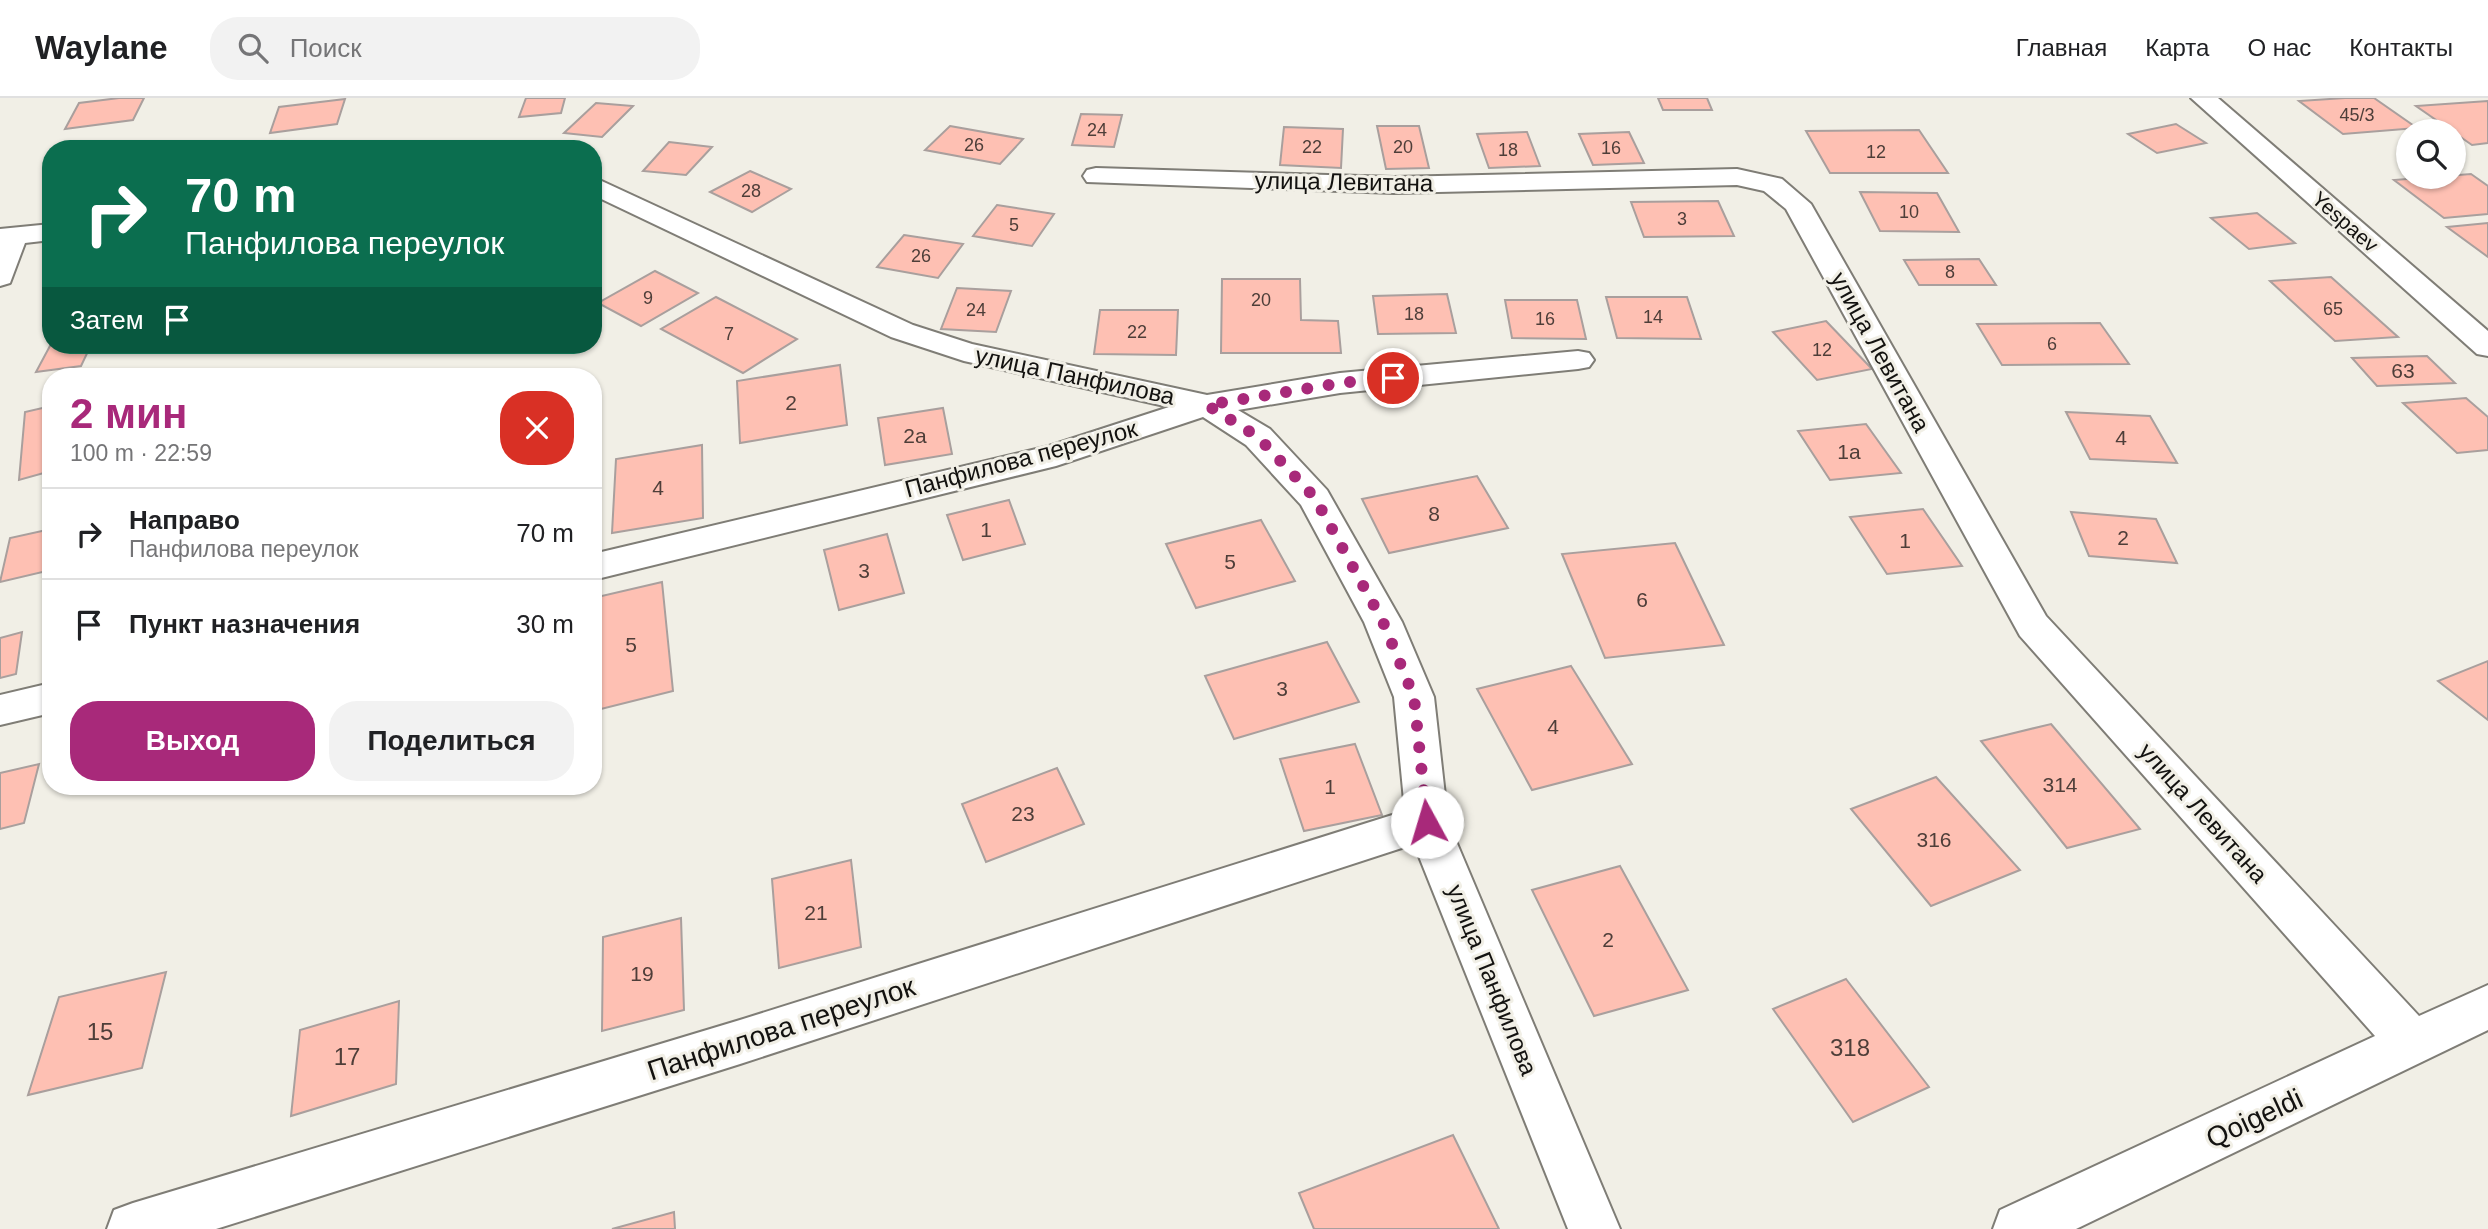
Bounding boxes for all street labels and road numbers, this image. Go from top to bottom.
street label: улица Левитана [1254,166,1434,197]
street label: Yespaev [2308,187,2383,257]
street label: улица Левитана [1825,267,1936,437]
street label: улица Панфилова [973,341,1178,410]
street label: Панфилова переулок [902,414,1141,503]
street label: улица Левитана [2134,737,2274,889]
street label: улица Панфилова [1442,881,1543,1080]
street label: Панфилова переулок [643,970,920,1086]
street label: Qoigeldi [2201,1083,2307,1154]

